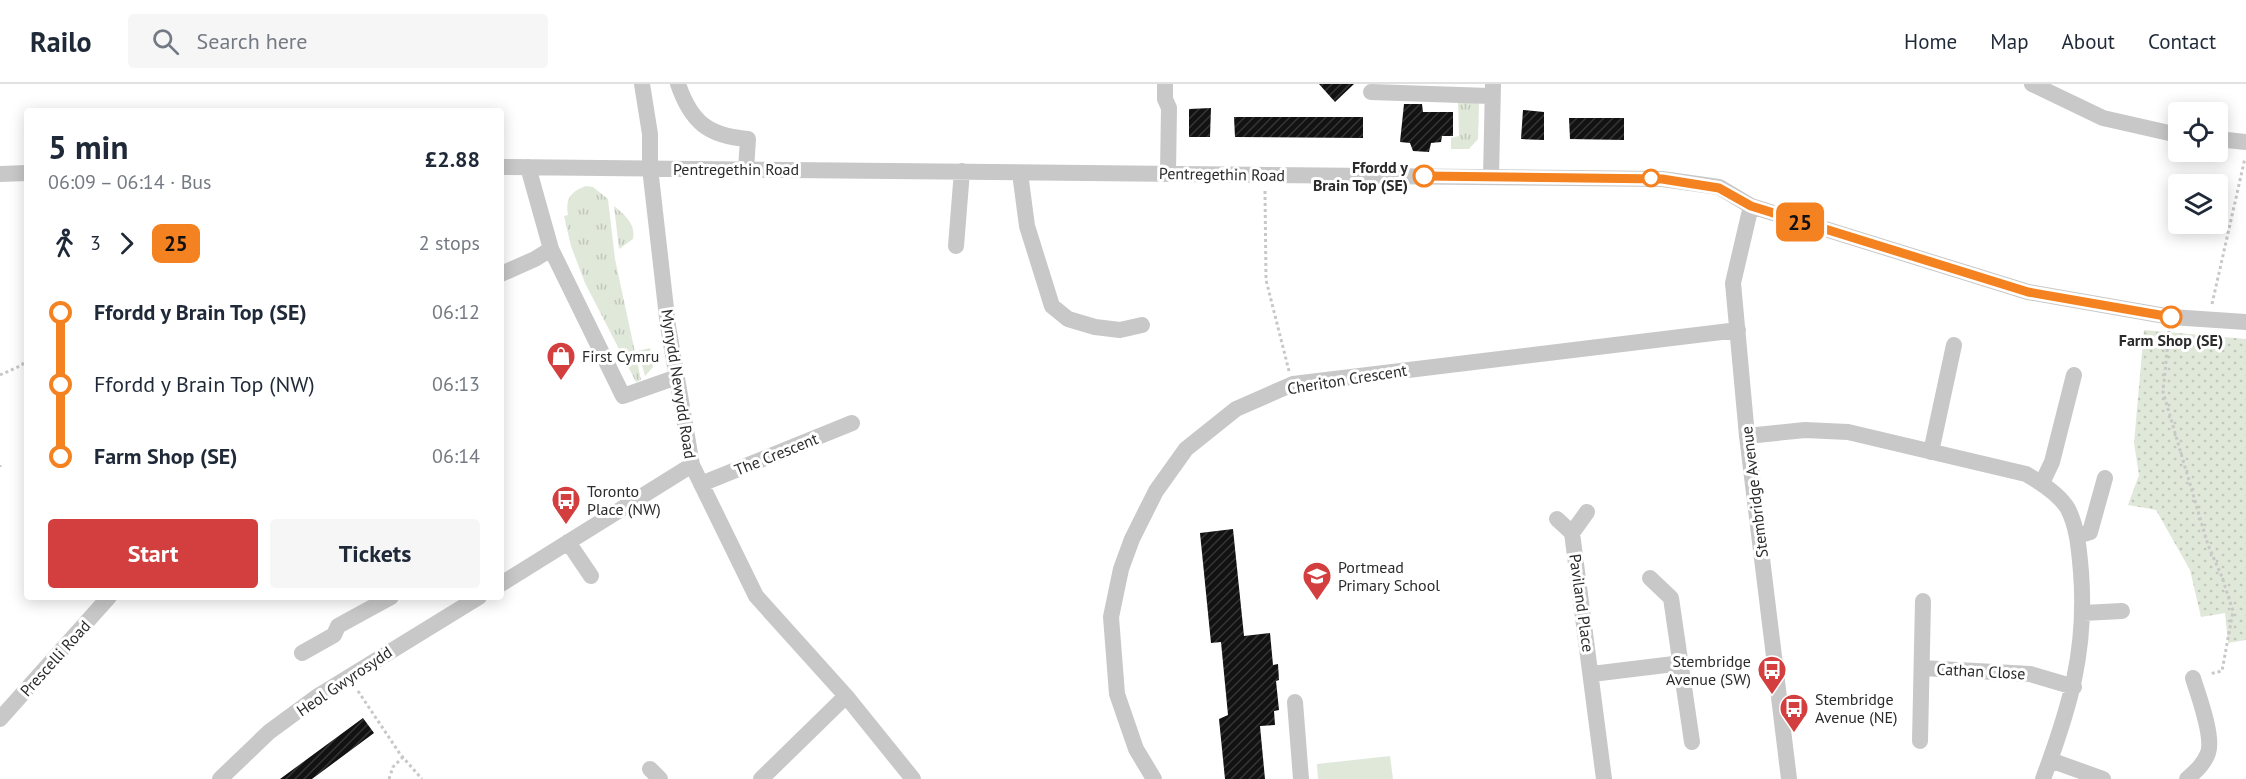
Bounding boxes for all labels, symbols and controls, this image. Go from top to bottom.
search box [128,14,548,68]
text: Railo [30,23,92,60]
icon: search [149,25,182,58]
text: Search here [197,27,308,55]
text: Home [1904,28,1957,55]
text: Map [1990,28,2029,55]
text: About [2062,28,2115,55]
text: Contact [2148,28,2216,55]
map controls [2168,102,2228,234]
button: locate [2168,102,2228,162]
text: 5 min [48,125,129,168]
text: £2.88 [425,145,480,173]
place label: Ffordd y Brain Top (SE) [1313,157,1408,195]
street label: Pentregethin Road [673,159,799,179]
street label: Pentregethin Road [1159,163,1285,185]
marker: Ffordd y Brain Top (SE) [1413,165,1435,187]
text: 06:09 – 06:14 · Bus [48,169,212,195]
unlabelled marker [1642,169,1660,187]
button: layers [2168,174,2228,234]
line badge: 25 [1773,202,1827,242]
text: 25 [1788,209,1812,236]
icon: walk [48,227,81,260]
icon: forward [110,227,143,260]
text: 3 [90,230,101,256]
text: 25 [164,230,188,257]
text: 2 stops [419,230,480,256]
text: Ffordd y Brain Top (SE) [94,298,307,326]
text: 06:12 [432,299,480,325]
marker: Farm Shop (SE) [2160,306,2182,328]
street label: Mynydd Newydd Road [657,308,701,460]
place label: Farm Shop (SE) [2119,330,2223,350]
shop icon: First Cymru [545,340,577,382]
place label: First Cymru [582,346,659,366]
street label: Cheriton Crescent [1286,360,1409,398]
text: Ffordd y Brain Top (NW) [94,370,315,398]
text: 06:13 [432,371,480,397]
street label: Stembridge Avenue [1736,425,1772,559]
street label: The Crescent [731,428,821,480]
text: Farm Shop (SE) [94,442,238,470]
text: 06:14 [432,443,480,469]
place label: Toronto Place (NW) [587,481,661,519]
bus stop icon: Toronto Place (NW) [550,484,582,526]
button: Start [48,519,258,588]
button: Tickets [270,519,480,588]
street label: Paviland Place [1565,553,1599,653]
place label: Portmead Primary School [1338,557,1440,595]
school or university icon: Portmead Primary School [1301,560,1333,602]
street label: Prescelli Road [16,616,94,700]
street label: Heol Gwyrosydd [292,642,396,720]
place label: Stembridge Avenue (SW) [1666,651,1751,689]
bus stop icon: Stembridge Avenue (SW) [1756,654,1788,696]
street label: Cathan Close [1936,659,2026,683]
place label: Stembridge Avenue (NE) [1815,689,1898,727]
bus stop icon: Stembridge Avenue (NE) [1778,692,1810,734]

